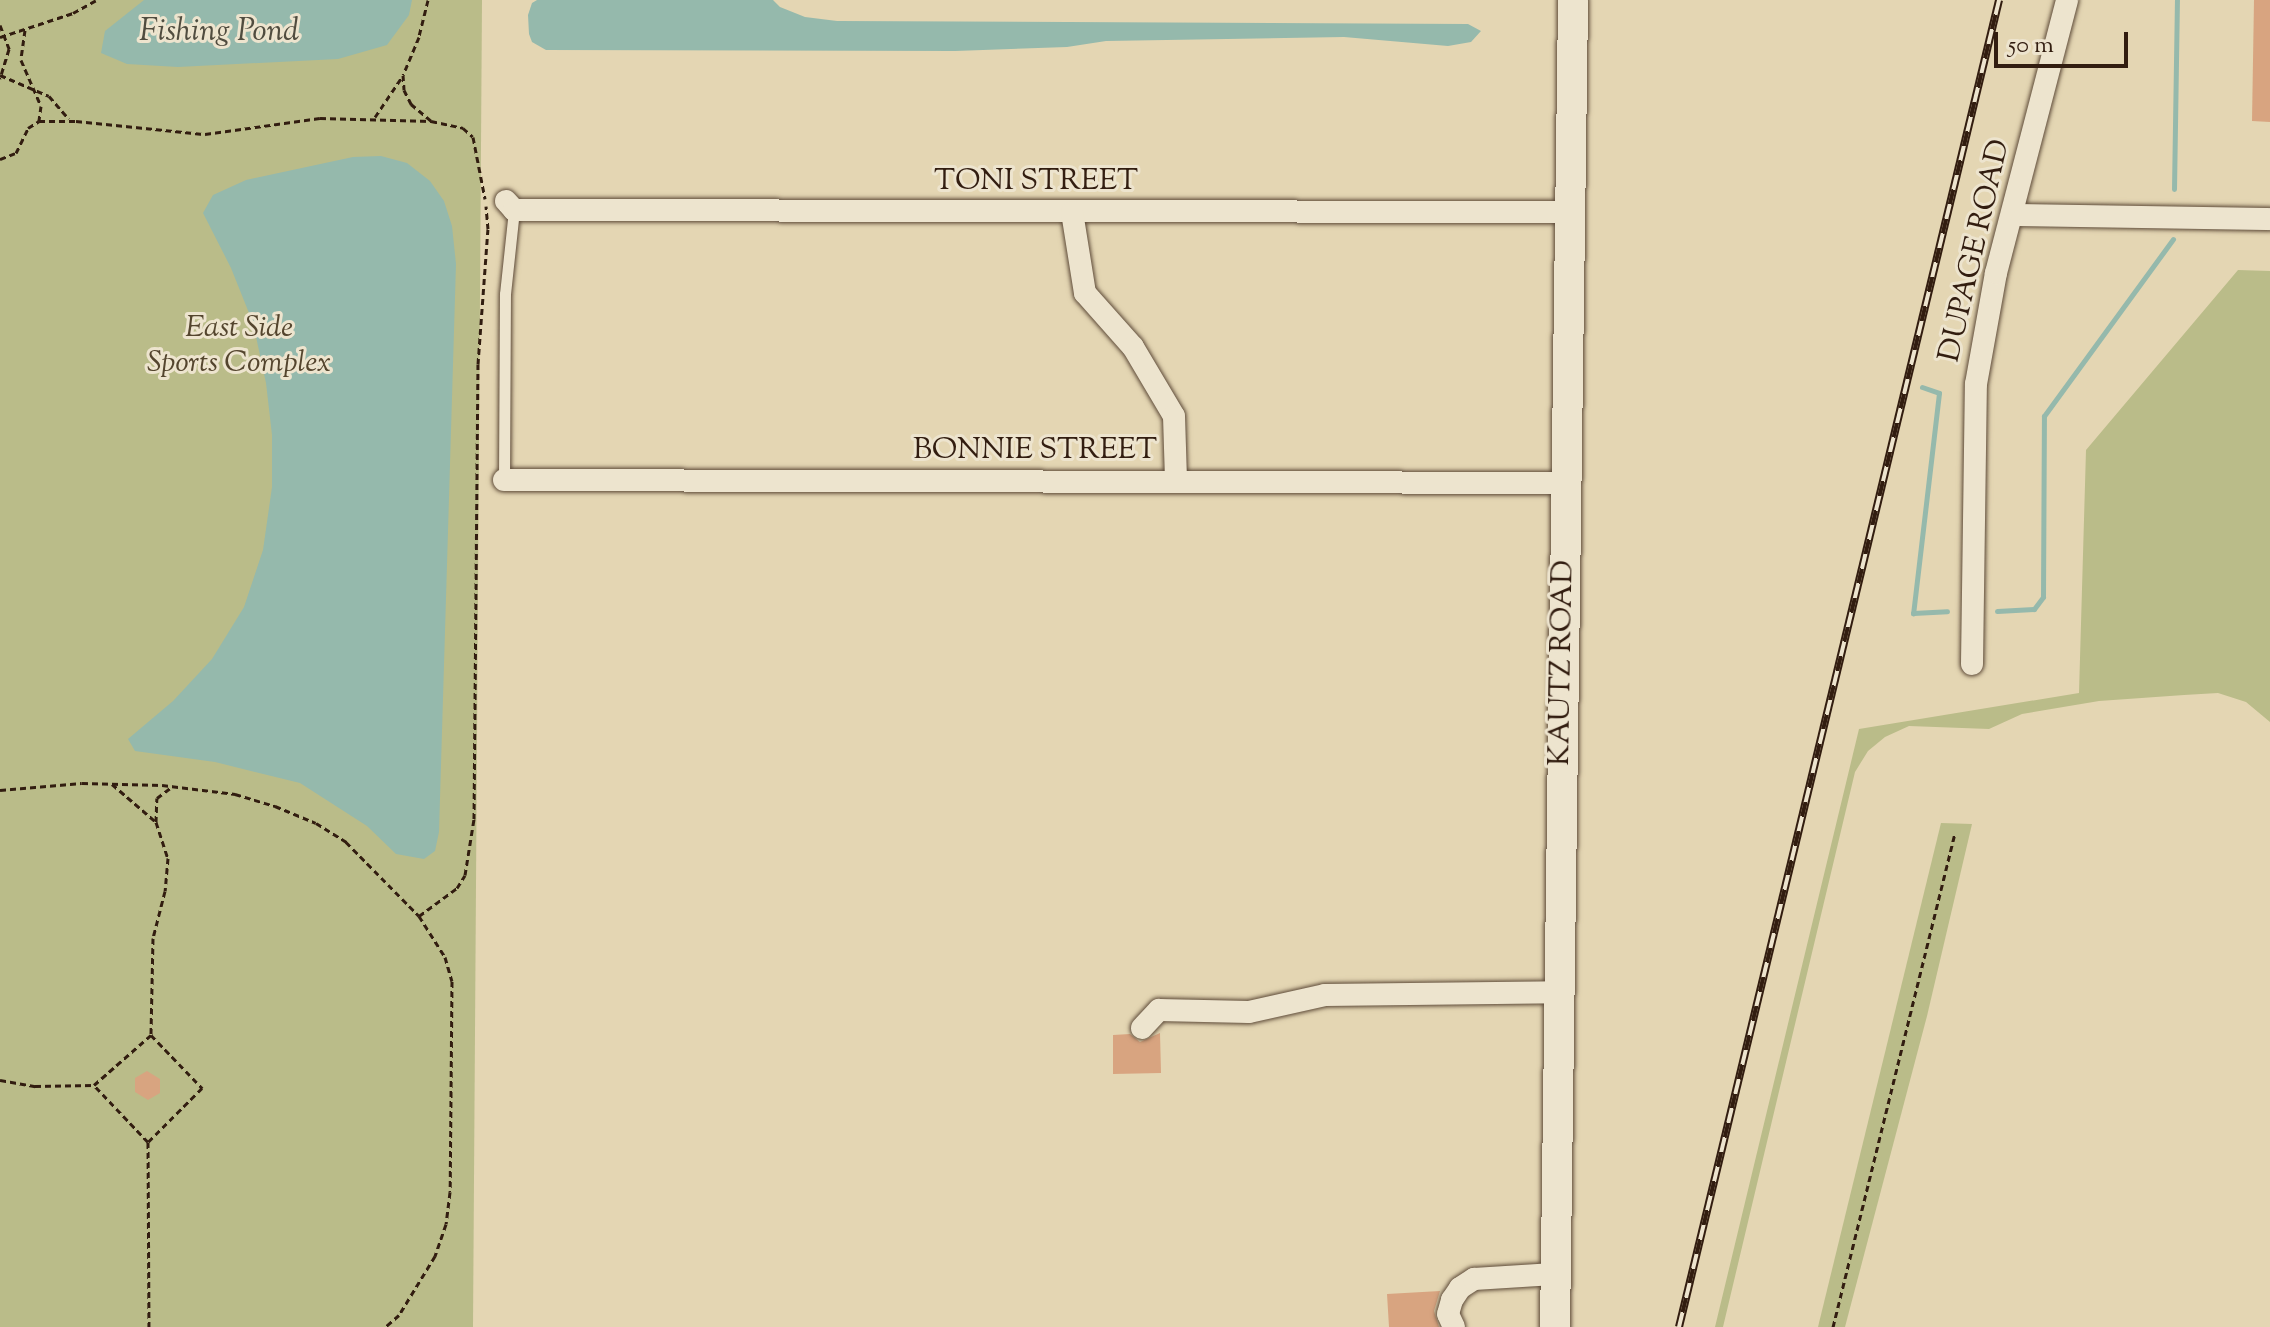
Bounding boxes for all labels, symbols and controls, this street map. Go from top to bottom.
water label: Fishing Pond [139,13,299,51]
scale bar [1998,16,2132,66]
text: 50 m [2008,29,2054,63]
street label: DUPAGE ROAD [1933,136,2019,366]
street label: TONI STREET [934,164,1138,200]
park label: East Side Sports Complex [147,311,331,382]
street label: BONNIE STREET [913,433,1157,469]
street label: KAUTZ ROAD [1543,560,1583,766]

